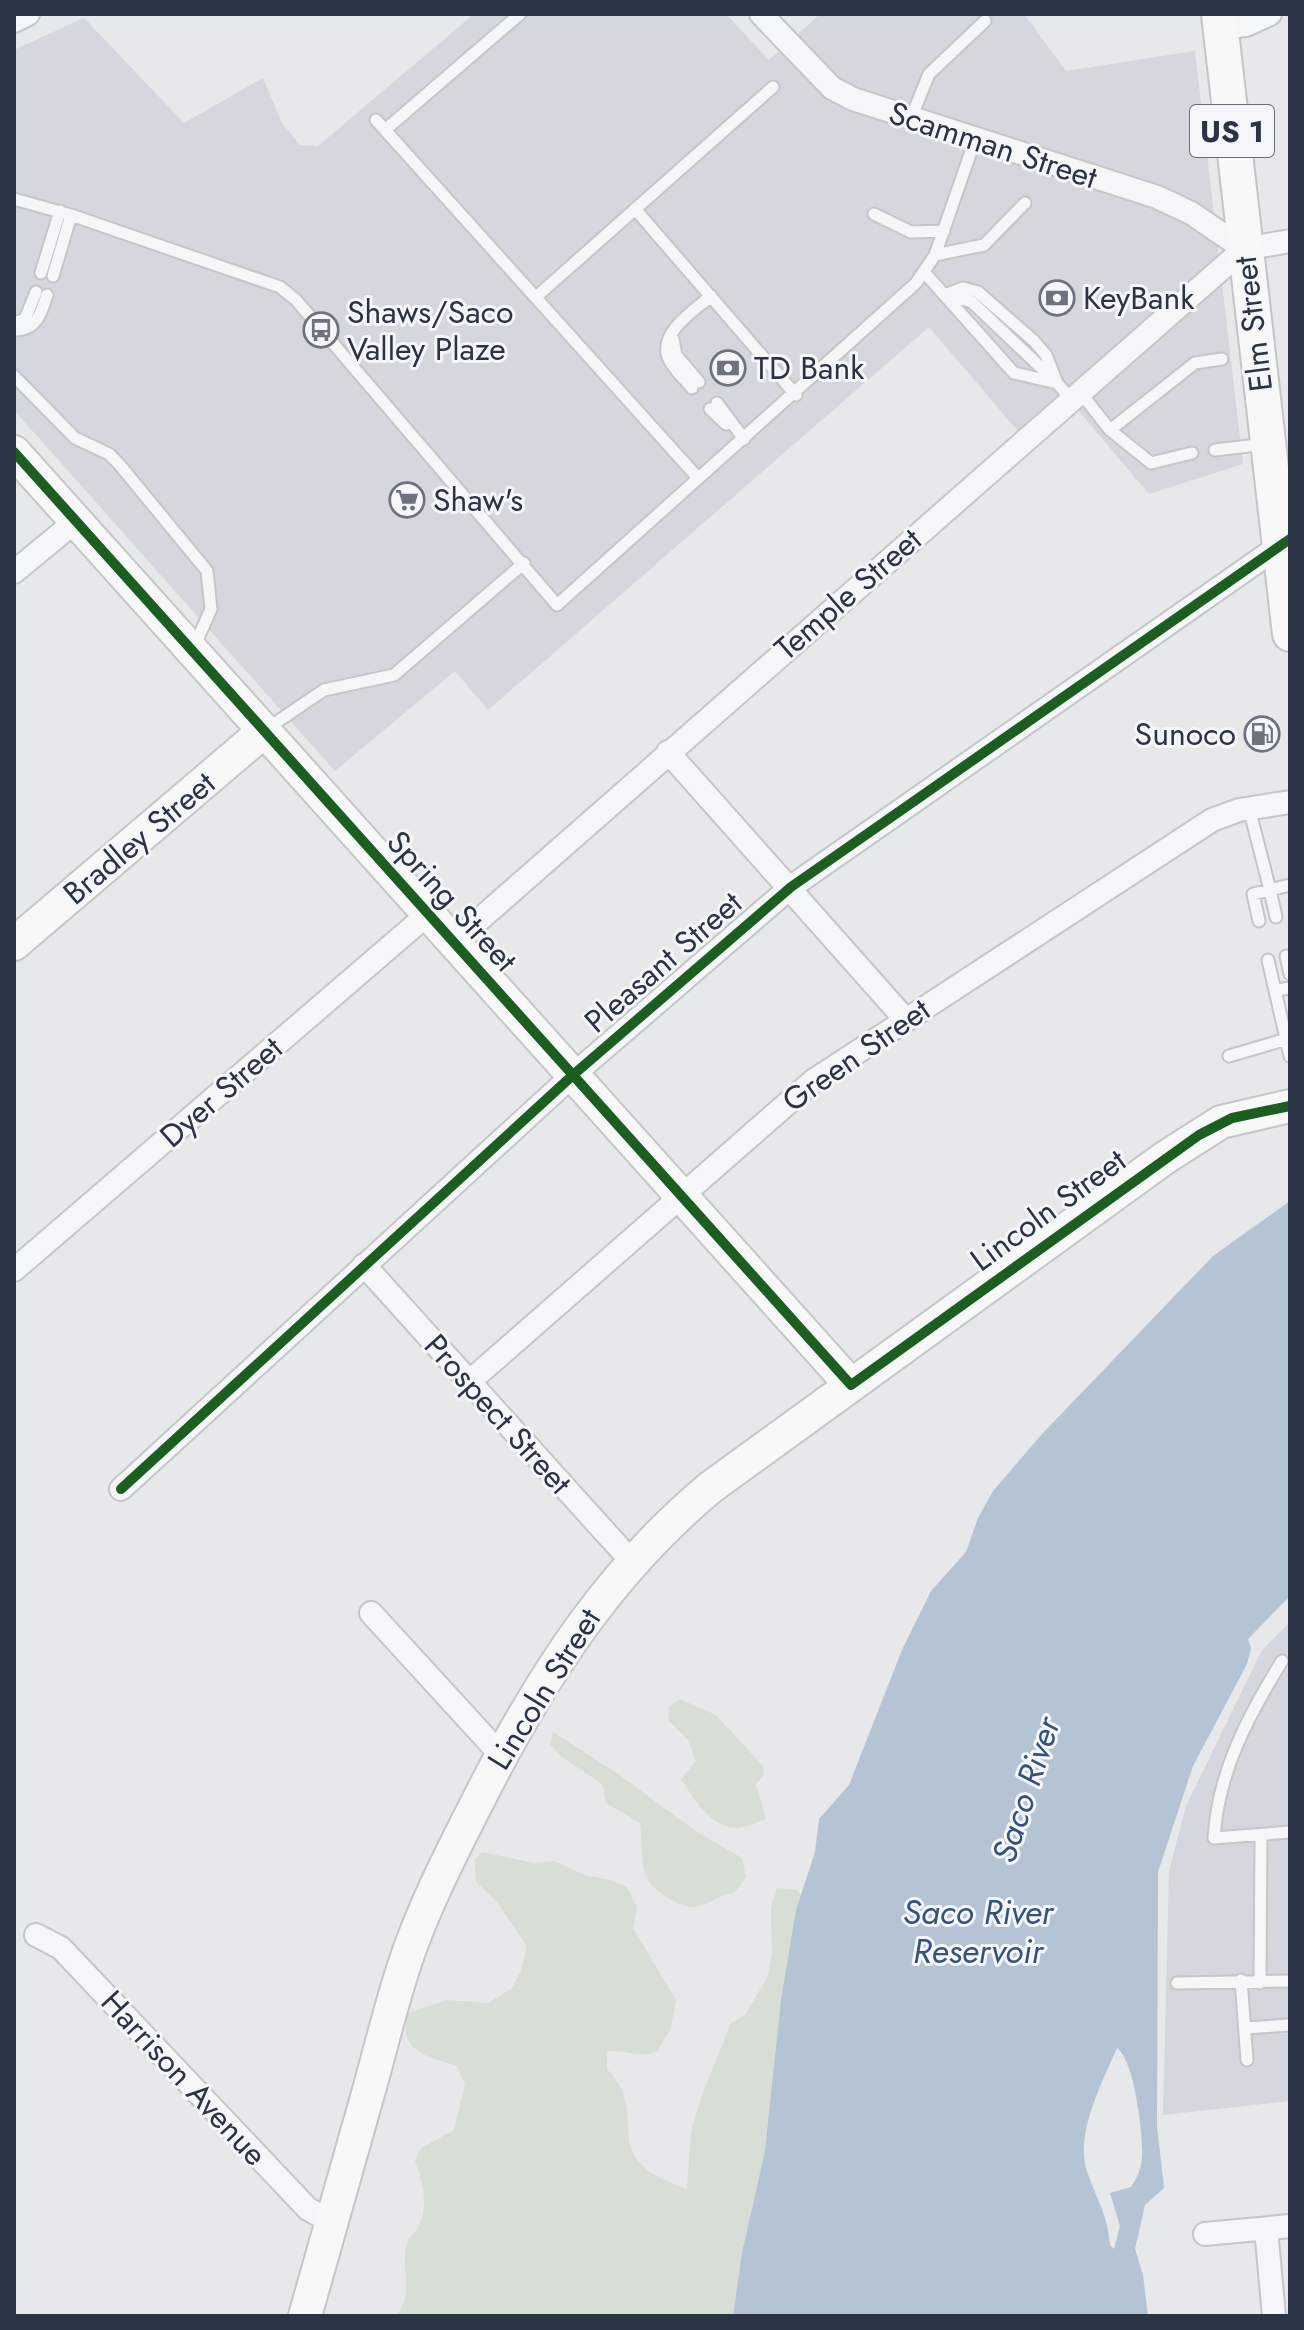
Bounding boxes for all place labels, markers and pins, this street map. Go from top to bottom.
place label: KeyBank [1083,275,1195,321]
bank icon: KeyBank [1038,279,1076,317]
place label: Shaws/Saco Valley Plaze [347,289,513,372]
bus stop icon: Shaws/Saco Valley Plaze [302,311,340,349]
place label: TD Bank [754,345,865,391]
bank icon: TD Bank [709,349,747,387]
place label: Shaw's [433,477,523,523]
supermarket icon: Shaw's [388,481,426,519]
place label: Sunoco [1135,711,1236,757]
fuel station icon: Sunoco [1243,715,1281,753]

